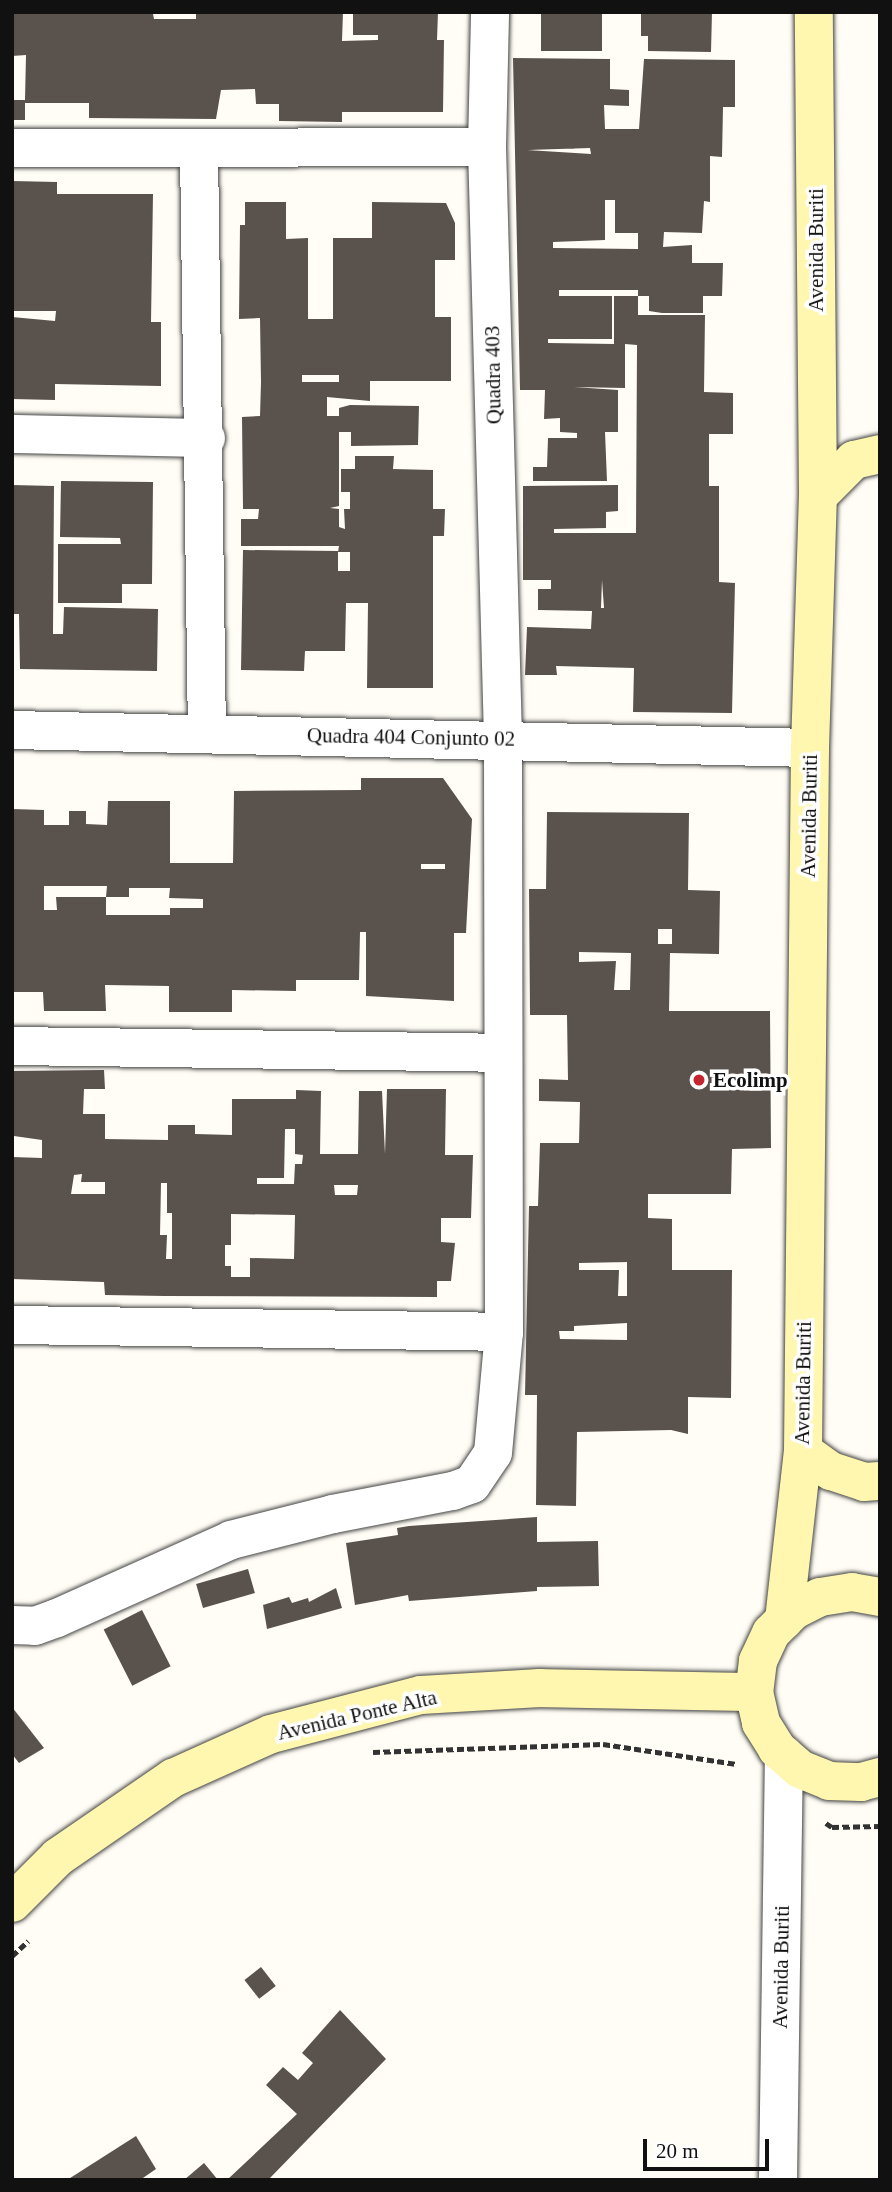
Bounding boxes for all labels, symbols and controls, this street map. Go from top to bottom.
street label: Avenida Buriti [803,188,829,312]
street label: Quadra 403 [480,326,506,424]
street label: Quadra 404 Conjunto 02 [307,723,515,751]
street label: Avenida Buriti [795,754,823,878]
place label: Ecolimp [713,1067,788,1093]
marker: Ecolimp [691,1072,707,1088]
street label: Avenida Buriti [789,1321,817,1445]
street label: Avenida Ponte Alta [274,1684,440,1746]
street label: Avenida Buriti [767,1905,795,2029]
scale bar [647,2126,773,2170]
text: 20 m [656,2139,699,2163]

